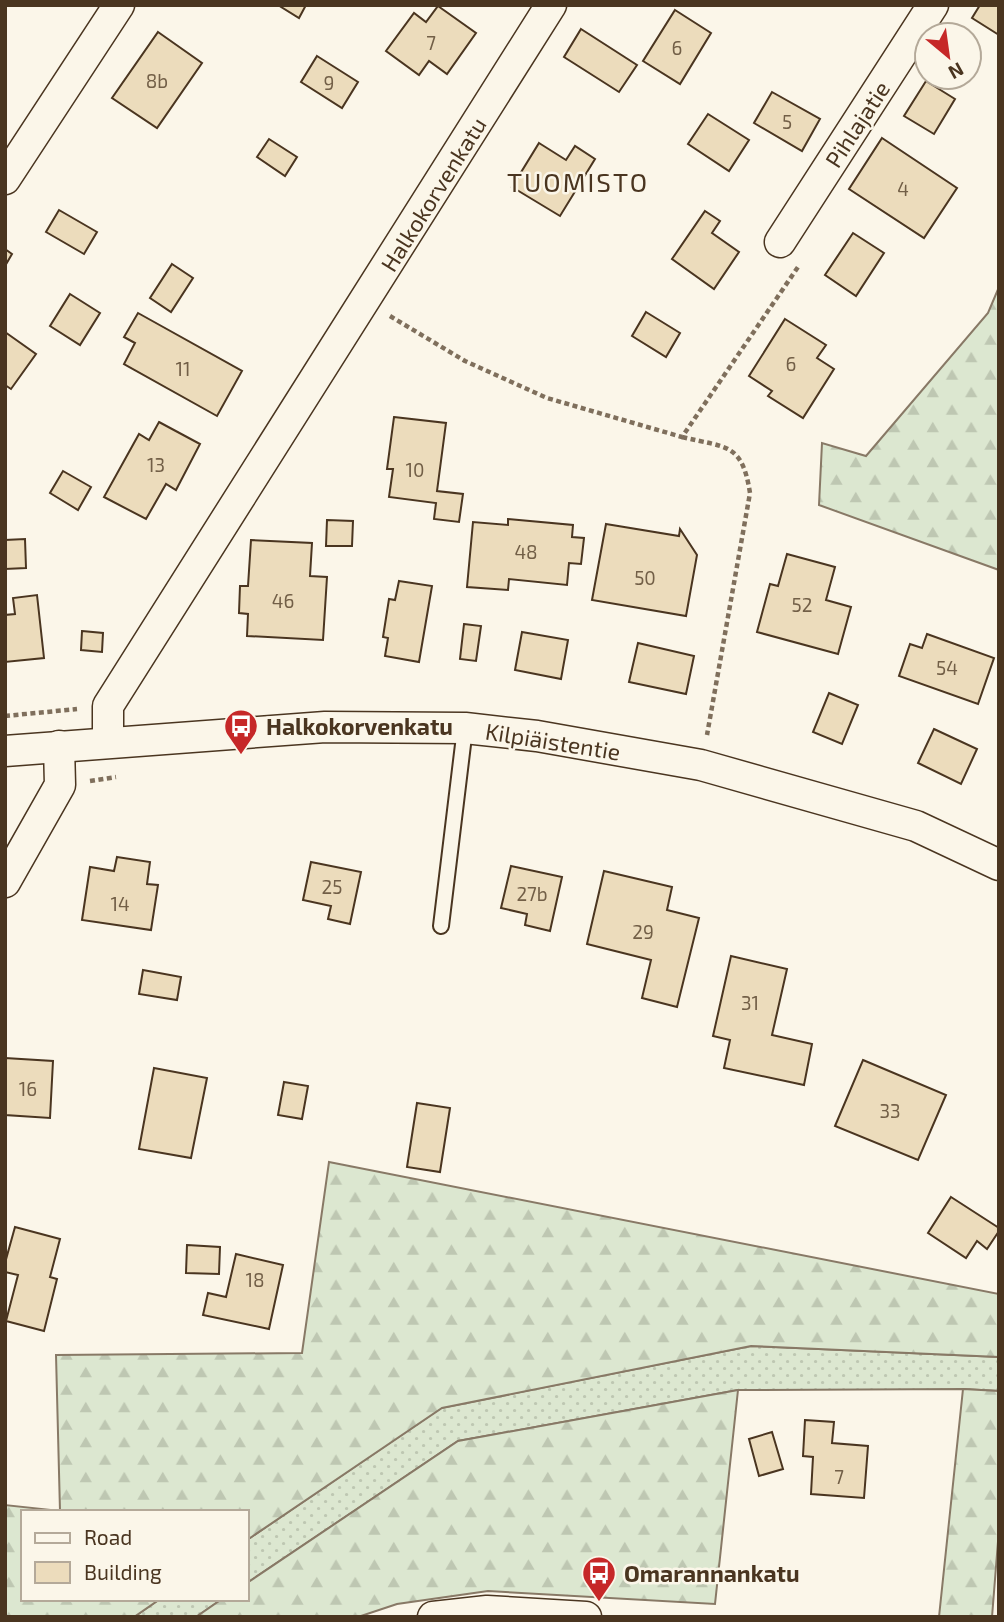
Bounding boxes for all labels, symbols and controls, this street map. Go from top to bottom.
north arrow [913,21,983,91]
house number: 7 [426,31,436,54]
house number: 6 [672,36,682,59]
text: N [945,58,968,85]
house number: 8b [146,69,168,92]
house number: 9 [324,71,334,94]
street label: Pihlajatie [819,76,895,172]
house number: 5 [782,110,792,133]
street label: Halkokorvenkatu [374,112,492,276]
district label: TUOMISTO [507,166,649,197]
house number: 4 [897,177,909,200]
house number: 6 [786,352,796,375]
house number: 11 [175,357,191,380]
house number: 13 [147,453,165,476]
house number: 10 [405,458,425,481]
house number: 48 [514,540,538,563]
house number: 50 [634,566,656,589]
house number: 46 [272,589,294,612]
house number: 52 [792,593,812,616]
house number: 54 [936,656,958,679]
bus stop icon: Halkokorvenkatu [222,707,260,756]
place label: Halkokorvenkatu [266,712,453,740]
street label: Kilpiäistentie [483,716,623,766]
house number: 25 [322,875,342,898]
house number: 27b [516,882,548,905]
house number: 14 [110,892,130,915]
house number: 29 [632,920,654,943]
house number: 31 [741,991,759,1014]
house number: 16 [19,1077,37,1100]
house number: 33 [879,1099,901,1122]
house number: 18 [245,1268,265,1291]
house number: 7 [834,1465,844,1488]
legend [21,1510,248,1601]
text: Road [84,1524,132,1549]
bus stop icon: Omarannankatu [580,1554,618,1603]
text: Building [84,1559,162,1584]
place label: Omarannankatu [624,1559,800,1587]

